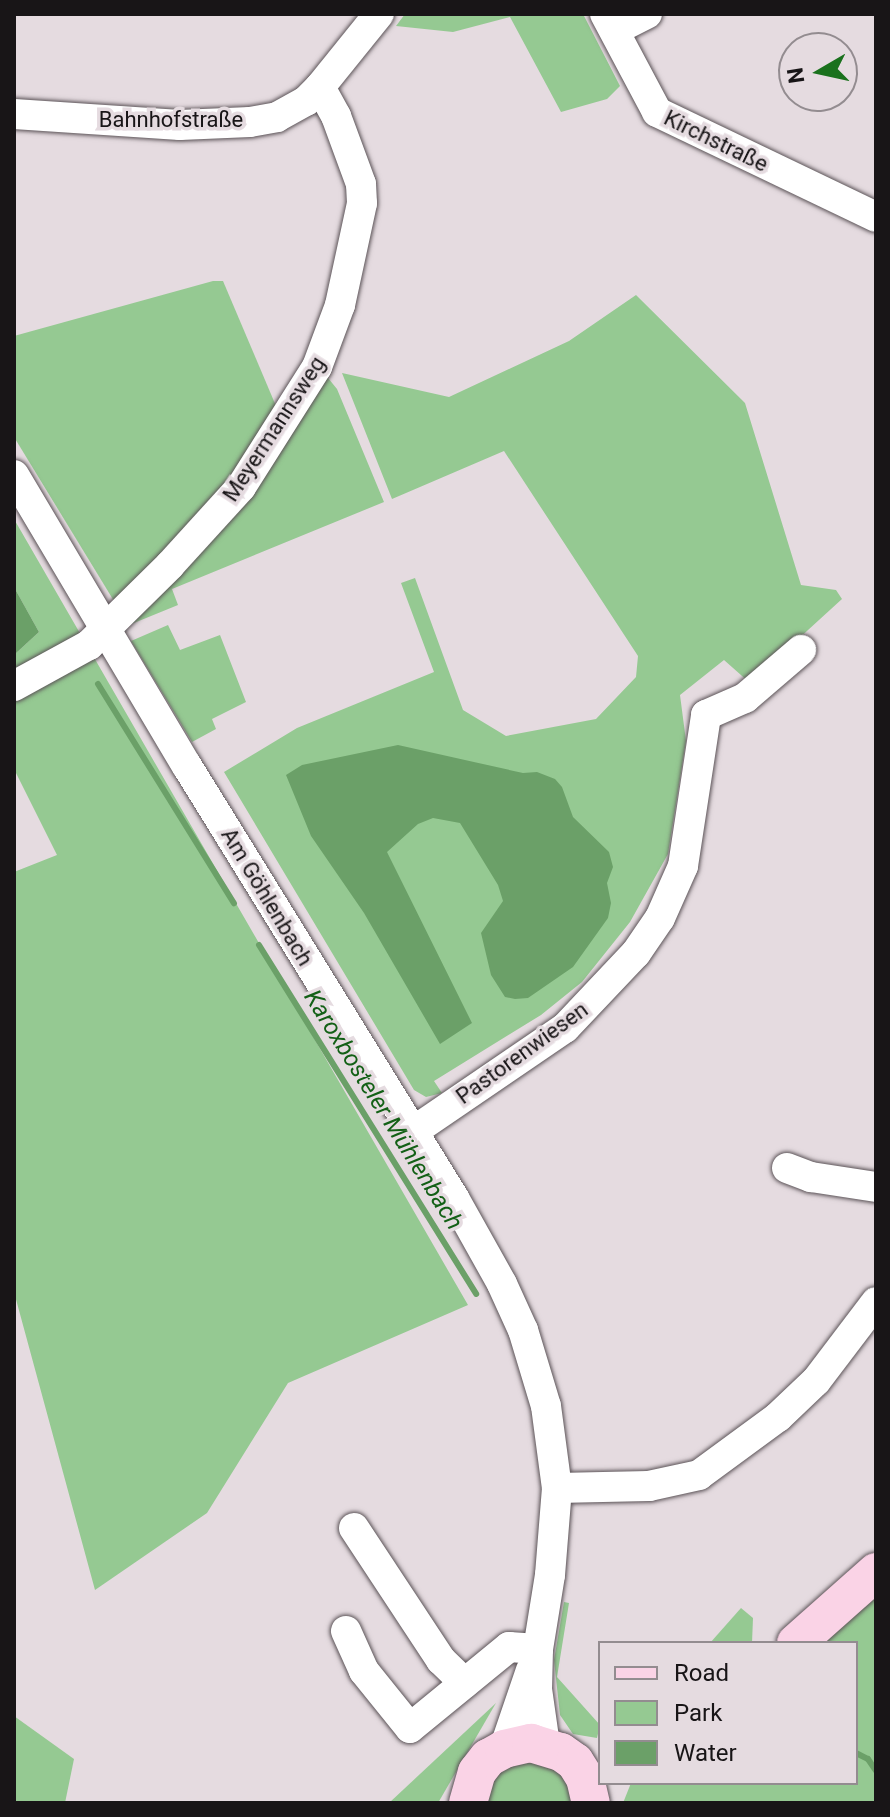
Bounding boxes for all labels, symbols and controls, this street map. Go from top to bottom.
north arrow [778,32,858,112]
text: N [782,66,809,85]
street label: Kirchstraße [660,105,772,177]
street label: Bahnhofstraße [99,107,243,133]
street label: Meyermannsweg [217,352,331,506]
street label: Am Göhlenbach [216,823,318,971]
water label: Karoxbosteler Mühlenbach [297,985,469,1235]
street label: Pastorenwiesen [451,996,593,1110]
legend [598,1641,858,1785]
text: Road [674,1659,729,1687]
text: Park [674,1699,722,1727]
text: Water [674,1739,737,1767]

